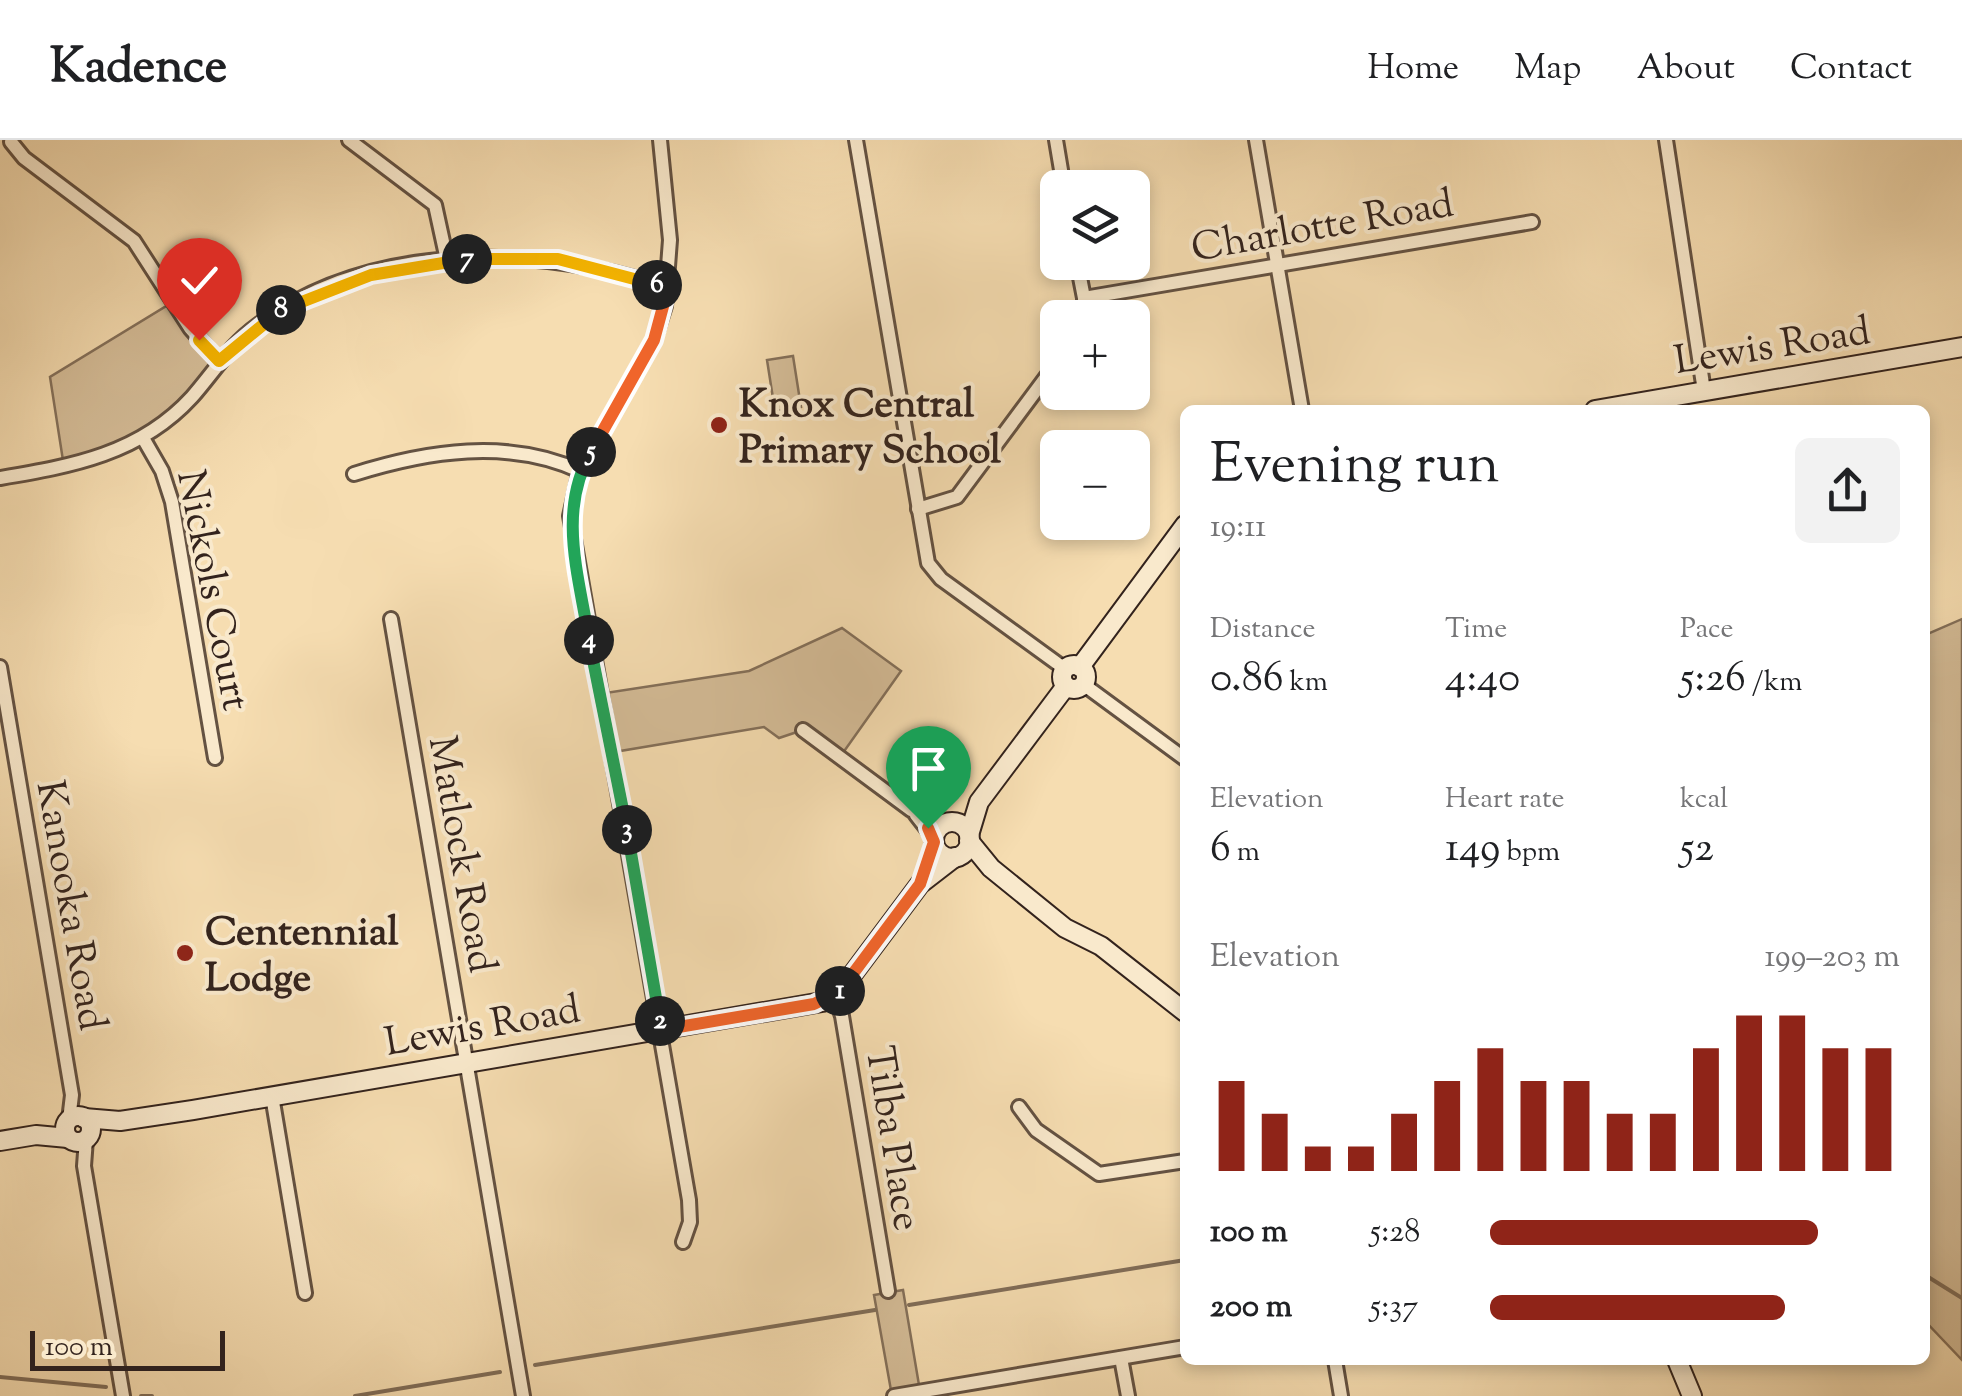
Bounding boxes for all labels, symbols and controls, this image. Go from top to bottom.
text: Kadence [50,35,227,104]
text: Home [1367,44,1459,95]
text: Map [1514,44,1582,95]
text: About [1637,44,1735,95]
text: Contact [1790,44,1912,95]
map controls [1040,170,1150,540]
button: layers [1040,170,1150,280]
street label: Charlotte Road [1187,177,1458,280]
pin: 7 [442,234,492,284]
pin [157,238,242,341]
text: 7 [460,239,474,279]
icon: check [172,253,227,308]
pin: 6 [632,260,682,310]
text: 6 [650,265,664,305]
pin: 8 [256,285,306,335]
text: 8 [274,290,288,330]
button: + [1040,300,1150,410]
street label: Lewis Road [1671,305,1875,392]
place label: Knox Central Primary School [739,378,1002,481]
marker: Knox Central Primary School [708,414,730,436]
pin: 5 [566,427,616,477]
text: Evening run [1210,428,1499,507]
button: − [1040,430,1150,540]
text: 5 [586,432,596,472]
button: share [1795,438,1900,543]
street label: Nickols Court [159,466,262,716]
text: 19:11 [1210,505,1266,551]
text: Distance [1210,610,1316,650]
text: Time [1445,610,1507,650]
text: Pace [1680,610,1734,650]
pin: 4 [564,615,614,665]
text: 4 [582,620,596,660]
text: 0.86 [1210,650,1284,710]
text: 4:40 [1445,650,1520,710]
text: 5:26 [1680,650,1746,710]
text: km [1284,663,1328,703]
text: /km [1746,663,1802,703]
pin [886,726,971,829]
street label: Matlock Road [411,732,508,978]
icon: arrive [901,741,956,796]
street label: Kanooka Road [19,776,119,1035]
text: Elevation [1210,780,1324,820]
text: Heart rate [1445,780,1565,820]
text: kcal [1680,780,1728,820]
pin: 3 [602,805,652,855]
text: 3 [621,810,633,850]
text: 6 [1210,820,1231,880]
text: 149 [1445,820,1500,880]
text: 52 [1680,820,1714,880]
text: m [1231,833,1260,873]
text: bpm [1500,833,1560,873]
place label: Centennial Lodge [205,906,399,1009]
text: Elevation [1210,935,1340,981]
text: 199–203 m [1765,935,1900,981]
marker: Centennial Lodge [174,942,196,964]
pin: 1 [815,966,865,1016]
text: 1 [835,971,845,1011]
street label: Lewis Road [381,983,585,1074]
pin: 2 [635,996,685,1046]
text: 2 [653,1001,667,1041]
street label: Tilba Place [848,1042,933,1235]
text: 100 m [1210,1210,1288,1256]
text: 5:28 [1370,1210,1420,1256]
text: 200 m [1210,1285,1292,1331]
text: 5:37 [1370,1285,1418,1331]
scale bar [30,1326,225,1370]
text: 100 m [45,1328,113,1368]

